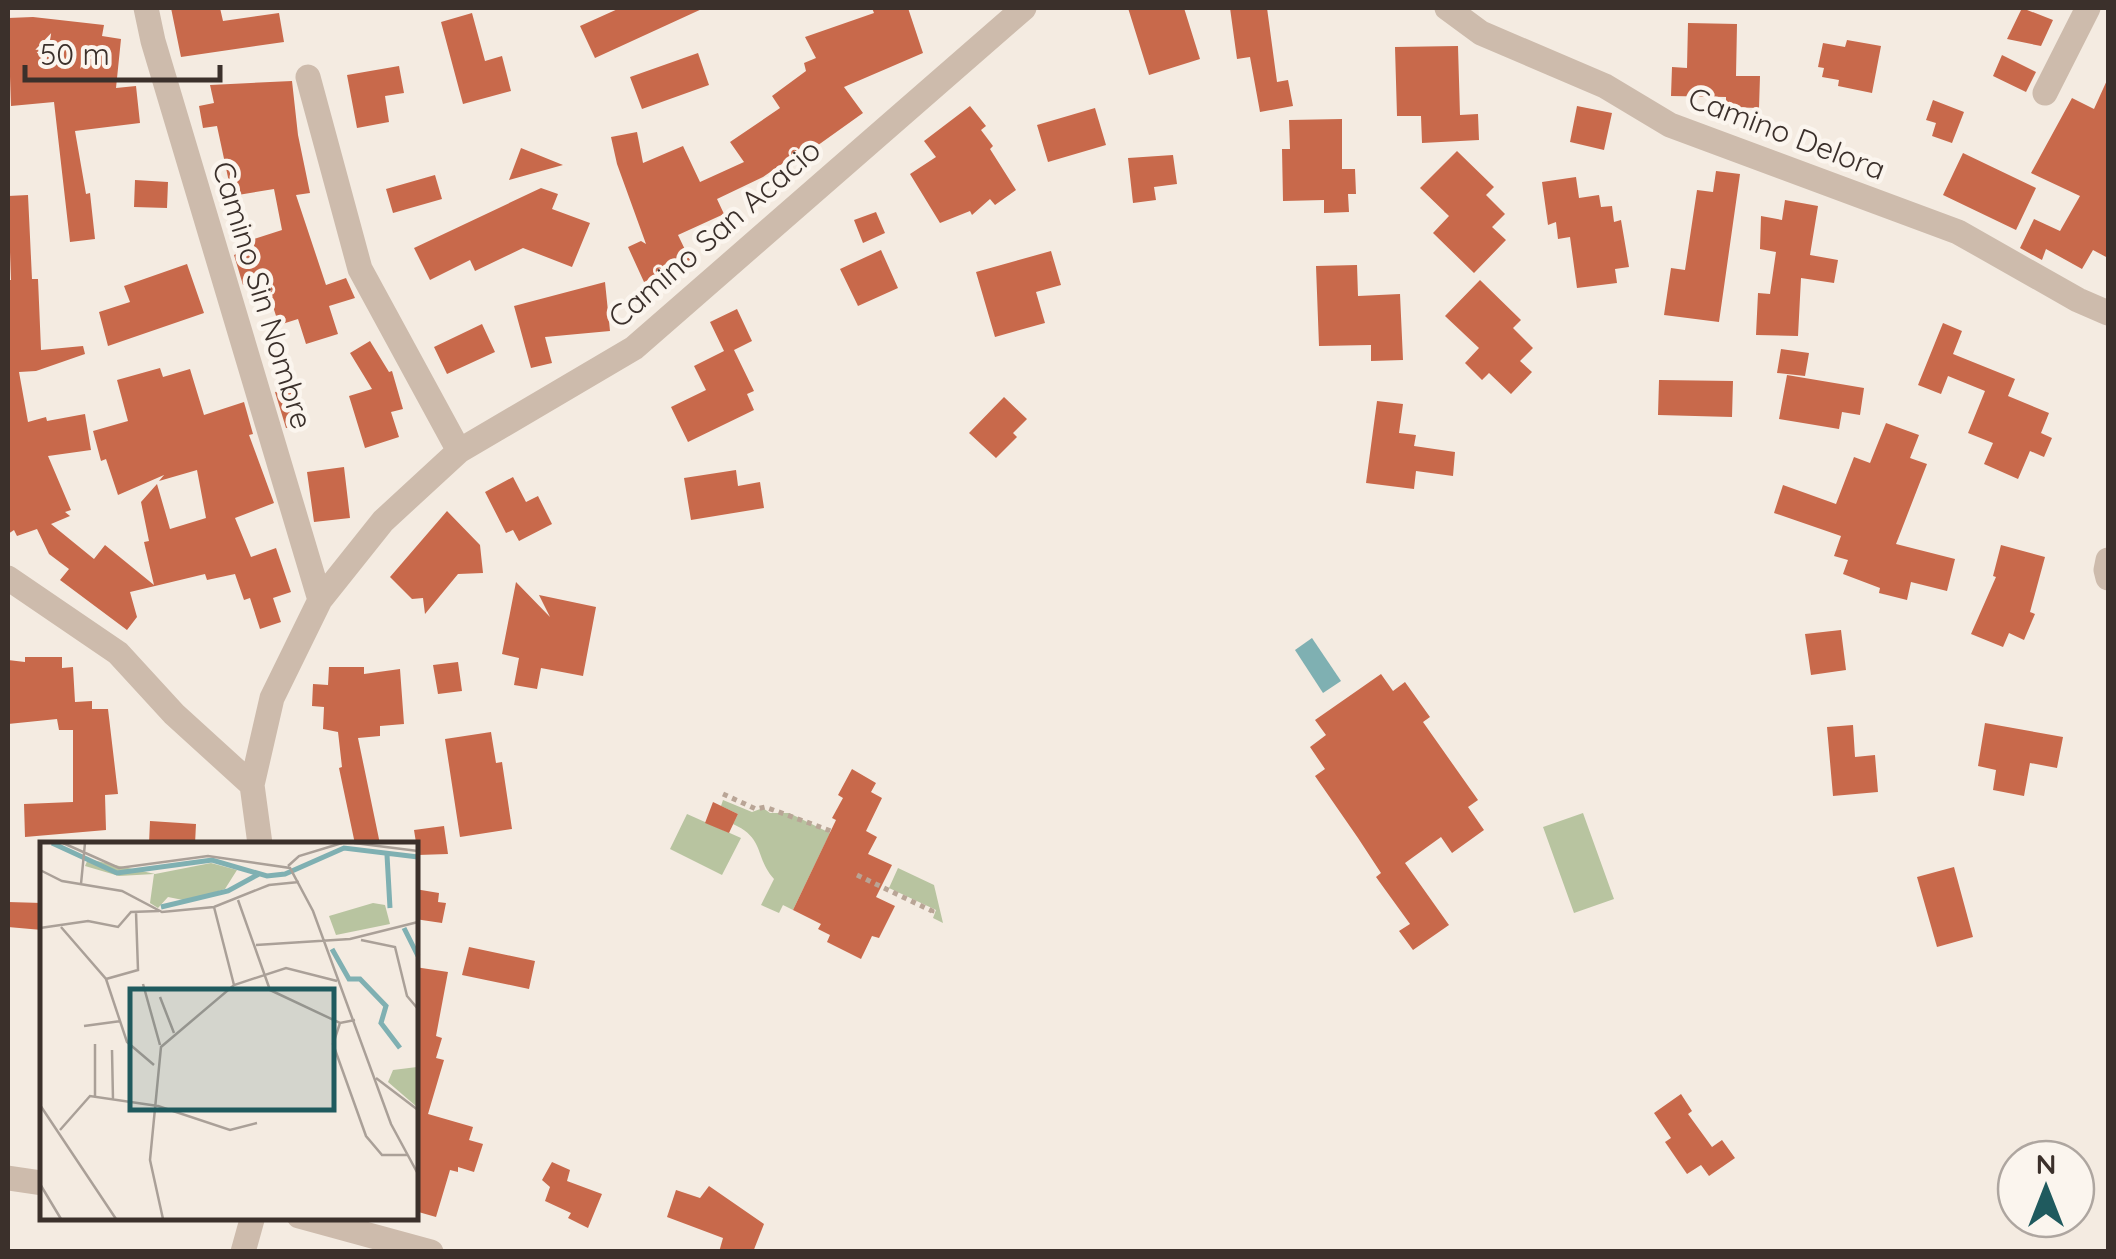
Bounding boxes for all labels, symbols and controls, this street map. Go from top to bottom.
scale bar [25,20,220,82]
text: 50 m [40,35,110,73]
street label: Camino Delora [1683,78,1891,188]
street label: Camino San Acacio [600,130,828,336]
street label: Camino Sin Nombre [204,157,322,433]
inset map [40,842,418,1219]
north arrow [1996,1139,2096,1239]
text: N [2036,1146,2056,1181]

